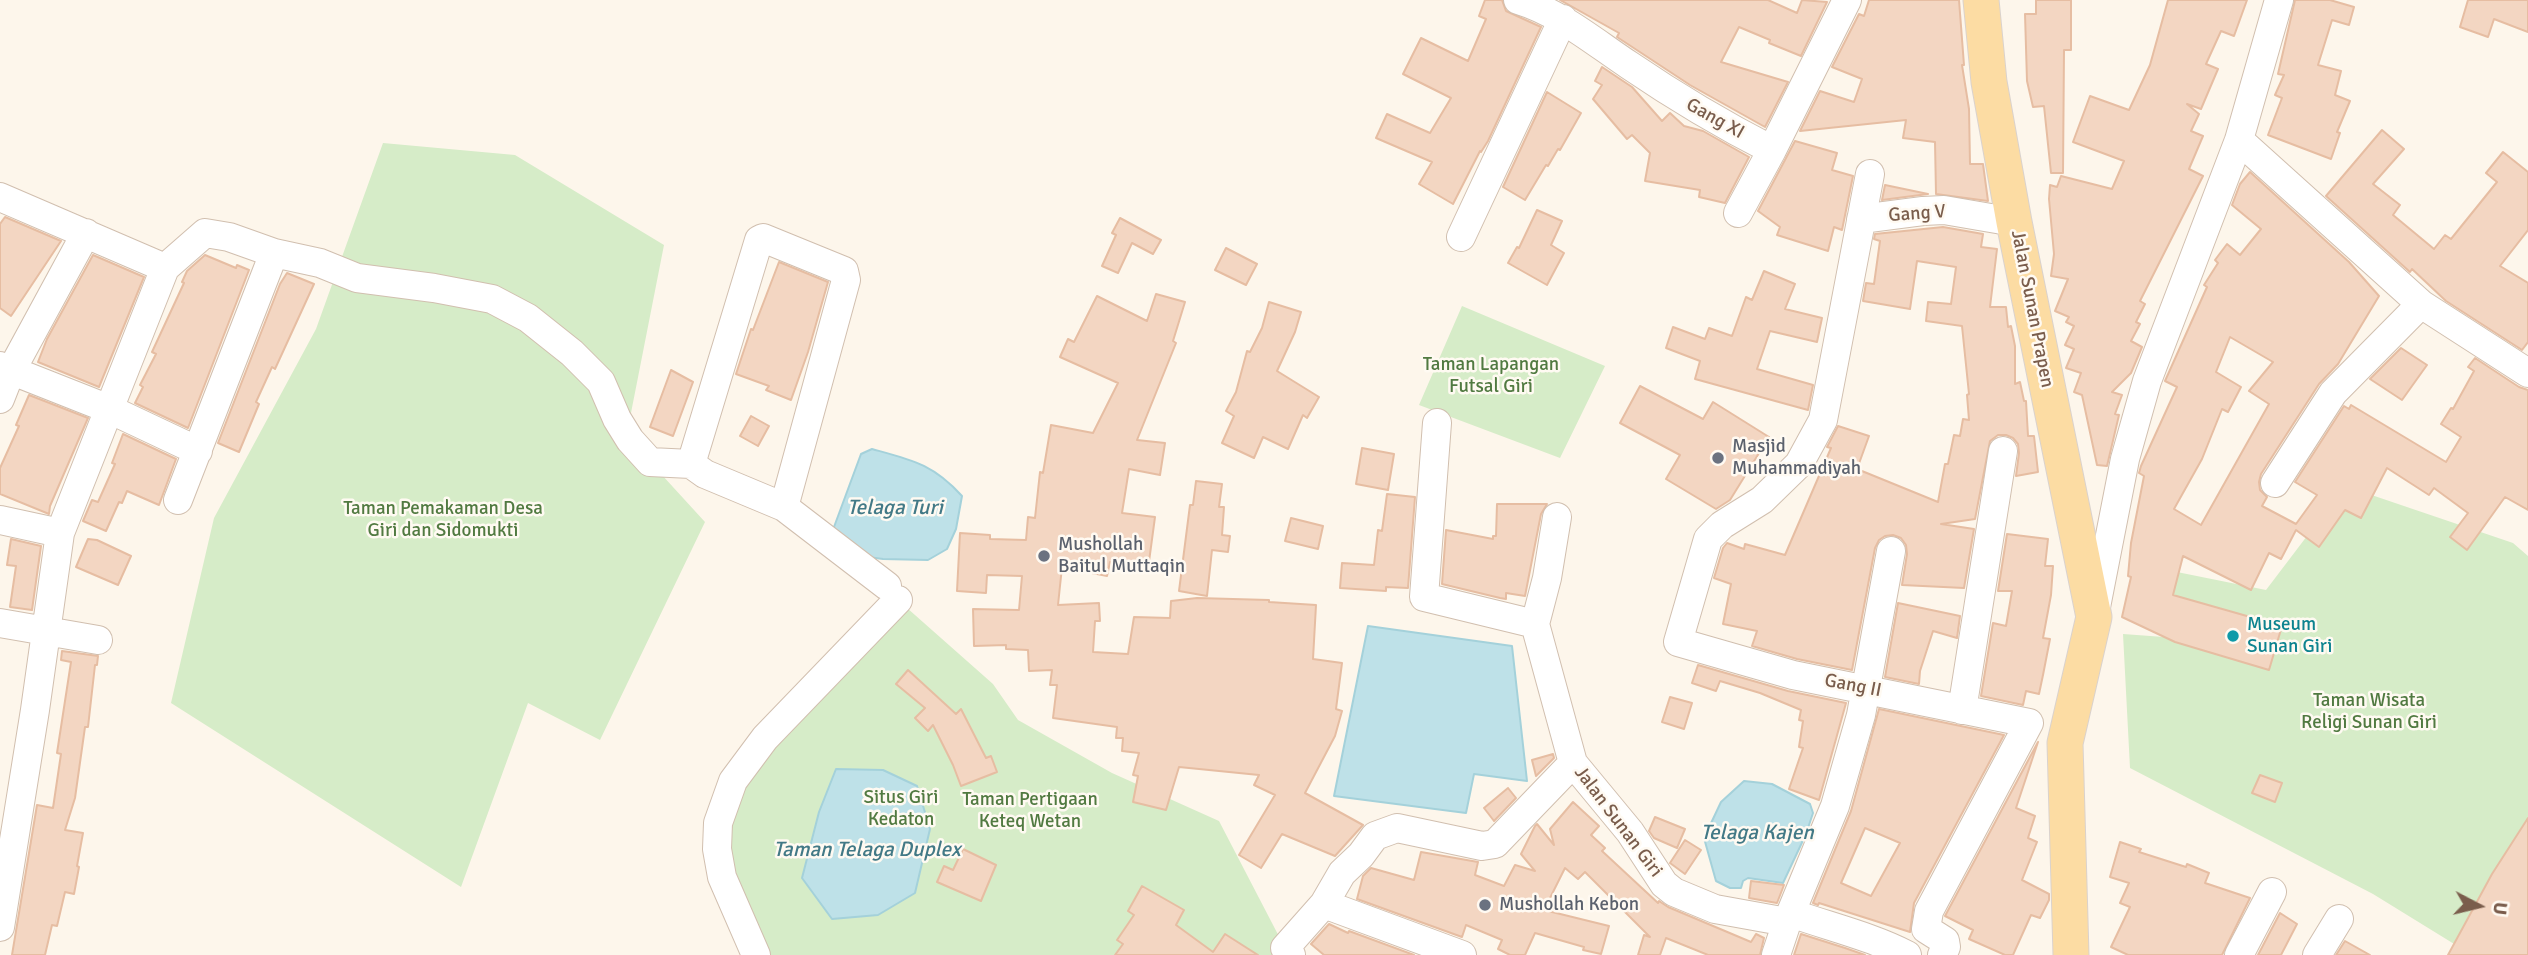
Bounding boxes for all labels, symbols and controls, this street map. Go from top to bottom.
street label: Gang XI [1682,94,1748,144]
street label: Gang V [1888,201,1946,227]
street label: Jalan Sunan Prapen [2006,228,2058,390]
park label: Taman Lapangan Futsal Giri [1423,354,1559,398]
place label: Masjid Muhammadiyah [1732,436,1861,480]
marker: Masjid Muhammadiyah [1710,450,1726,466]
water label: Telaga Turi [847,495,943,521]
park label: Taman Pemakaman Desa Giri dan Sidomukti [343,498,543,542]
place label: Mushollah Baitul Muttaqin [1058,534,1185,578]
marker: Mushollah Baitul Muttaqin [1036,548,1052,564]
place label: Museum Sunan Giri [2247,614,2332,658]
marker: Museum Sunan Giri [2225,628,2241,644]
street label: Gang II [1823,669,1883,703]
park label: Taman Wisata Religi Sunan Giri [2301,690,2437,734]
street label: Jalan Sunan Giri [1569,762,1667,882]
park label: Situs Giri Kedaton [864,787,938,831]
park label: Taman Pertigaan Keteq Wetan [962,789,1098,833]
water label: Telaga Kajen [1700,820,1814,846]
water label: Taman Telaga Duplex [773,837,961,863]
north arrow [2444,871,2514,941]
place label: Mushollah Kebon [1499,894,1639,916]
marker: Mushollah Kebon [1477,897,1493,913]
text: U [2487,901,2513,916]

